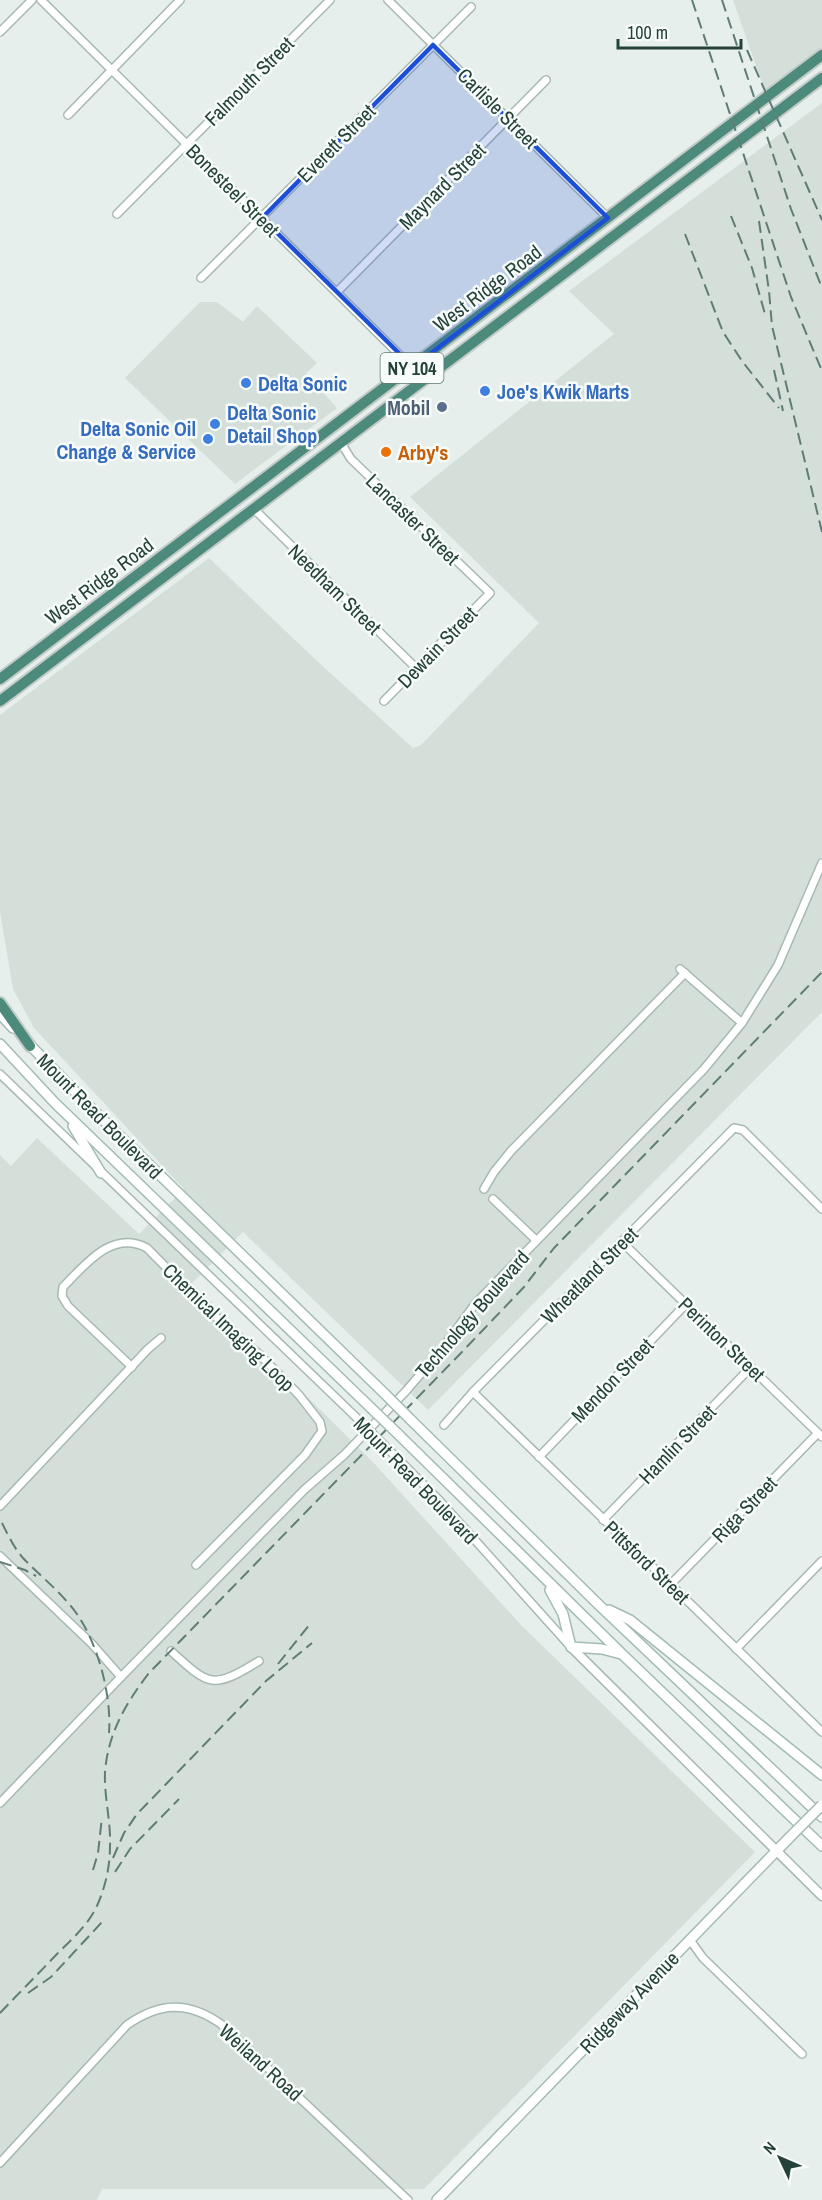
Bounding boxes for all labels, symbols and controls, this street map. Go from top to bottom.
scale bar [618,12,741,50]
text: 100 m [627,20,668,45]
street label: Falmouth Street [198,30,300,132]
street label: Carlisle Street [452,62,545,155]
street label: Everett Street [291,98,381,188]
street label: Maynard Street [393,137,491,235]
street label: Bonesteel Street [181,138,286,243]
street label: West Ridge Road [427,238,547,338]
road number: NY 104 [380,353,444,383]
place label: Delta Sonic [258,370,347,397]
marker: Delta Sonic [239,376,253,390]
place label: Joe's Kwik Marts [497,378,629,405]
marker: Joe's Kwik Marts [478,384,492,398]
place label: Mobil [387,394,430,421]
place label: Delta Sonic Detail Shop [227,399,317,449]
marker: Mobil [435,400,449,414]
place label: Delta Sonic Oil Change & Service [57,415,196,465]
marker: Delta Sonic Detail Shop [208,417,222,431]
marker: Delta Sonic Oil Change & Service [201,432,215,446]
place label: Arby's [398,439,448,466]
marker: Arby's [379,445,393,459]
street label: Lancaster Street [360,467,466,571]
street label: West Ridge Road [39,531,159,631]
street label: Needham Street [283,538,388,640]
street label: Dewain Street [391,600,483,694]
street label: Mount Read Boulevard [31,1047,169,1185]
street label: Wheatland Street [535,1220,644,1329]
street label: Technology Boulevard [409,1244,535,1384]
street label: Chemical Imaging Loop [157,1257,301,1397]
street label: Perinton Street [673,1291,771,1387]
street label: Mendon Street [565,1332,659,1428]
street label: Hamlin Street [632,1398,722,1489]
street label: Mount Read Boulevard [348,1410,484,1550]
street label: Riga Street [705,1469,783,1548]
street label: Pittsford Street [598,1514,696,1610]
street label: Ridgeway Avenue [573,1945,685,2059]
street label: Weiland Road [213,2017,309,2107]
north arrow [750,2128,810,2188]
text: N [758,2137,780,2159]

